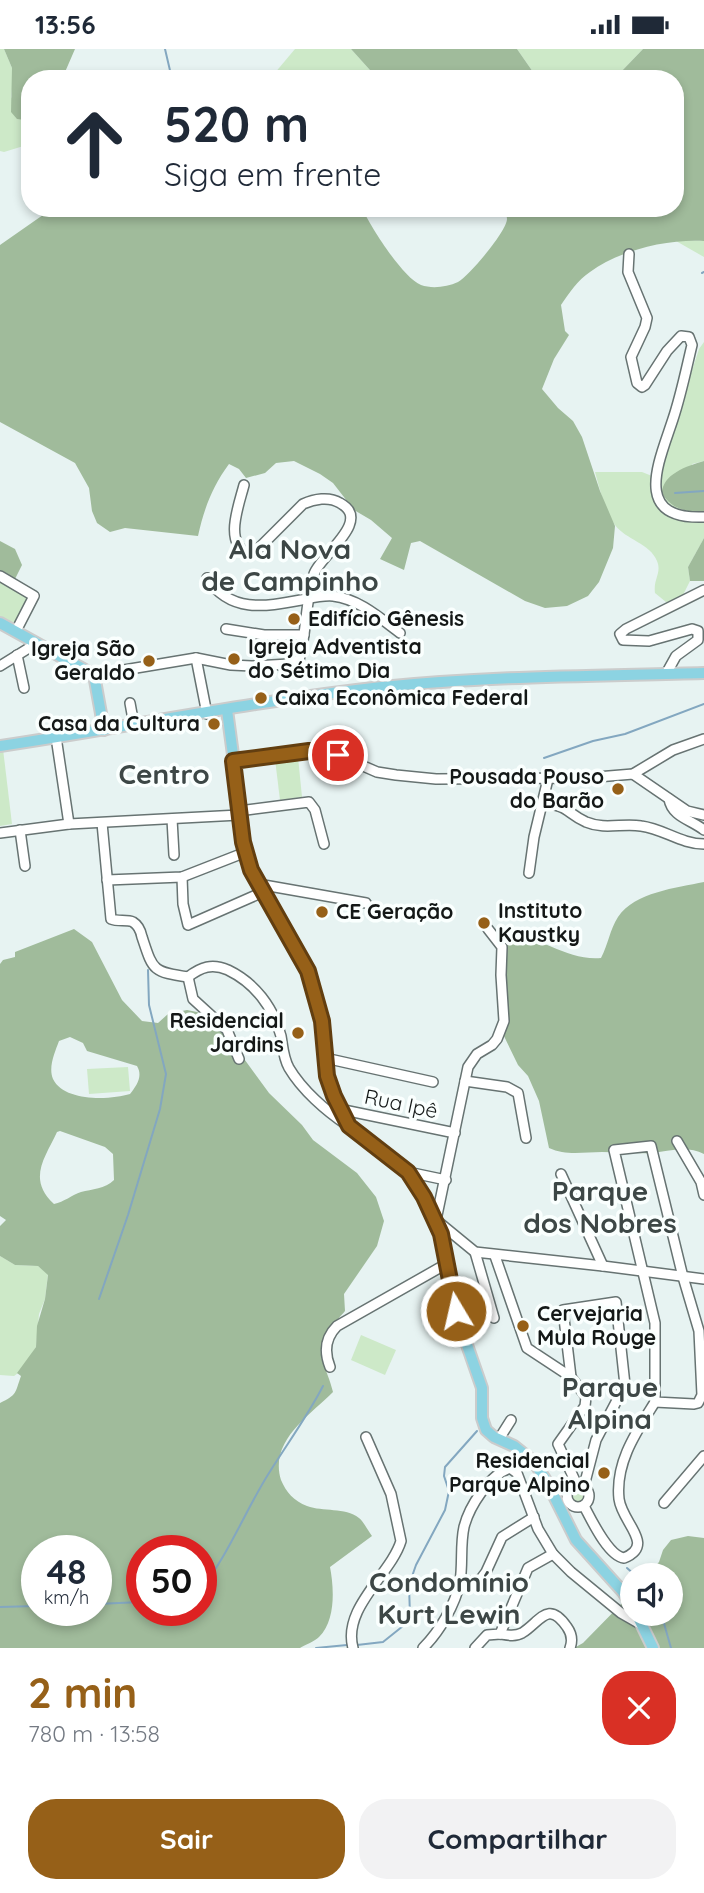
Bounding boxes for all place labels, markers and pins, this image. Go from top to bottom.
place label: Edifício Gênesis [308,605,464,631]
marker: Edifício Gênesis [286,611,302,627]
place label: Igreja Adventista do Sétimo Dia [248,633,422,683]
place label: Igreja São Geraldo [31,635,135,685]
marker: Igreja Adventista do Sétimo Dia [226,651,242,667]
marker: Igreja São Geraldo [141,653,157,669]
place label: Caixa Econômica Federal [275,684,529,710]
marker: Caixa Econômica Federal [253,690,269,706]
place label: Casa da Cultura [38,710,200,736]
marker: Casa da Cultura [206,716,222,732]
pin [308,725,368,785]
place label: Pousada Pouso do Barão [449,763,604,813]
marker: Pousada Pouso do Barão [610,781,626,797]
place label: Instituto Kaustky [498,897,582,947]
place label: CE Geração [336,898,453,924]
marker: CE Geração [314,904,330,920]
marker: Instituto Kaustky [476,915,492,931]
place label: Residencial Jardins [169,1007,284,1057]
marker: Residencial Jardins [290,1025,306,1041]
place label: Cervejaria Mula Rouge [537,1300,656,1350]
marker: Cervejaria Mula Rouge [515,1318,531,1334]
place label: Residencial Parque Alpino [449,1447,590,1497]
marker: Residencial Parque Alpino [596,1465,612,1481]

